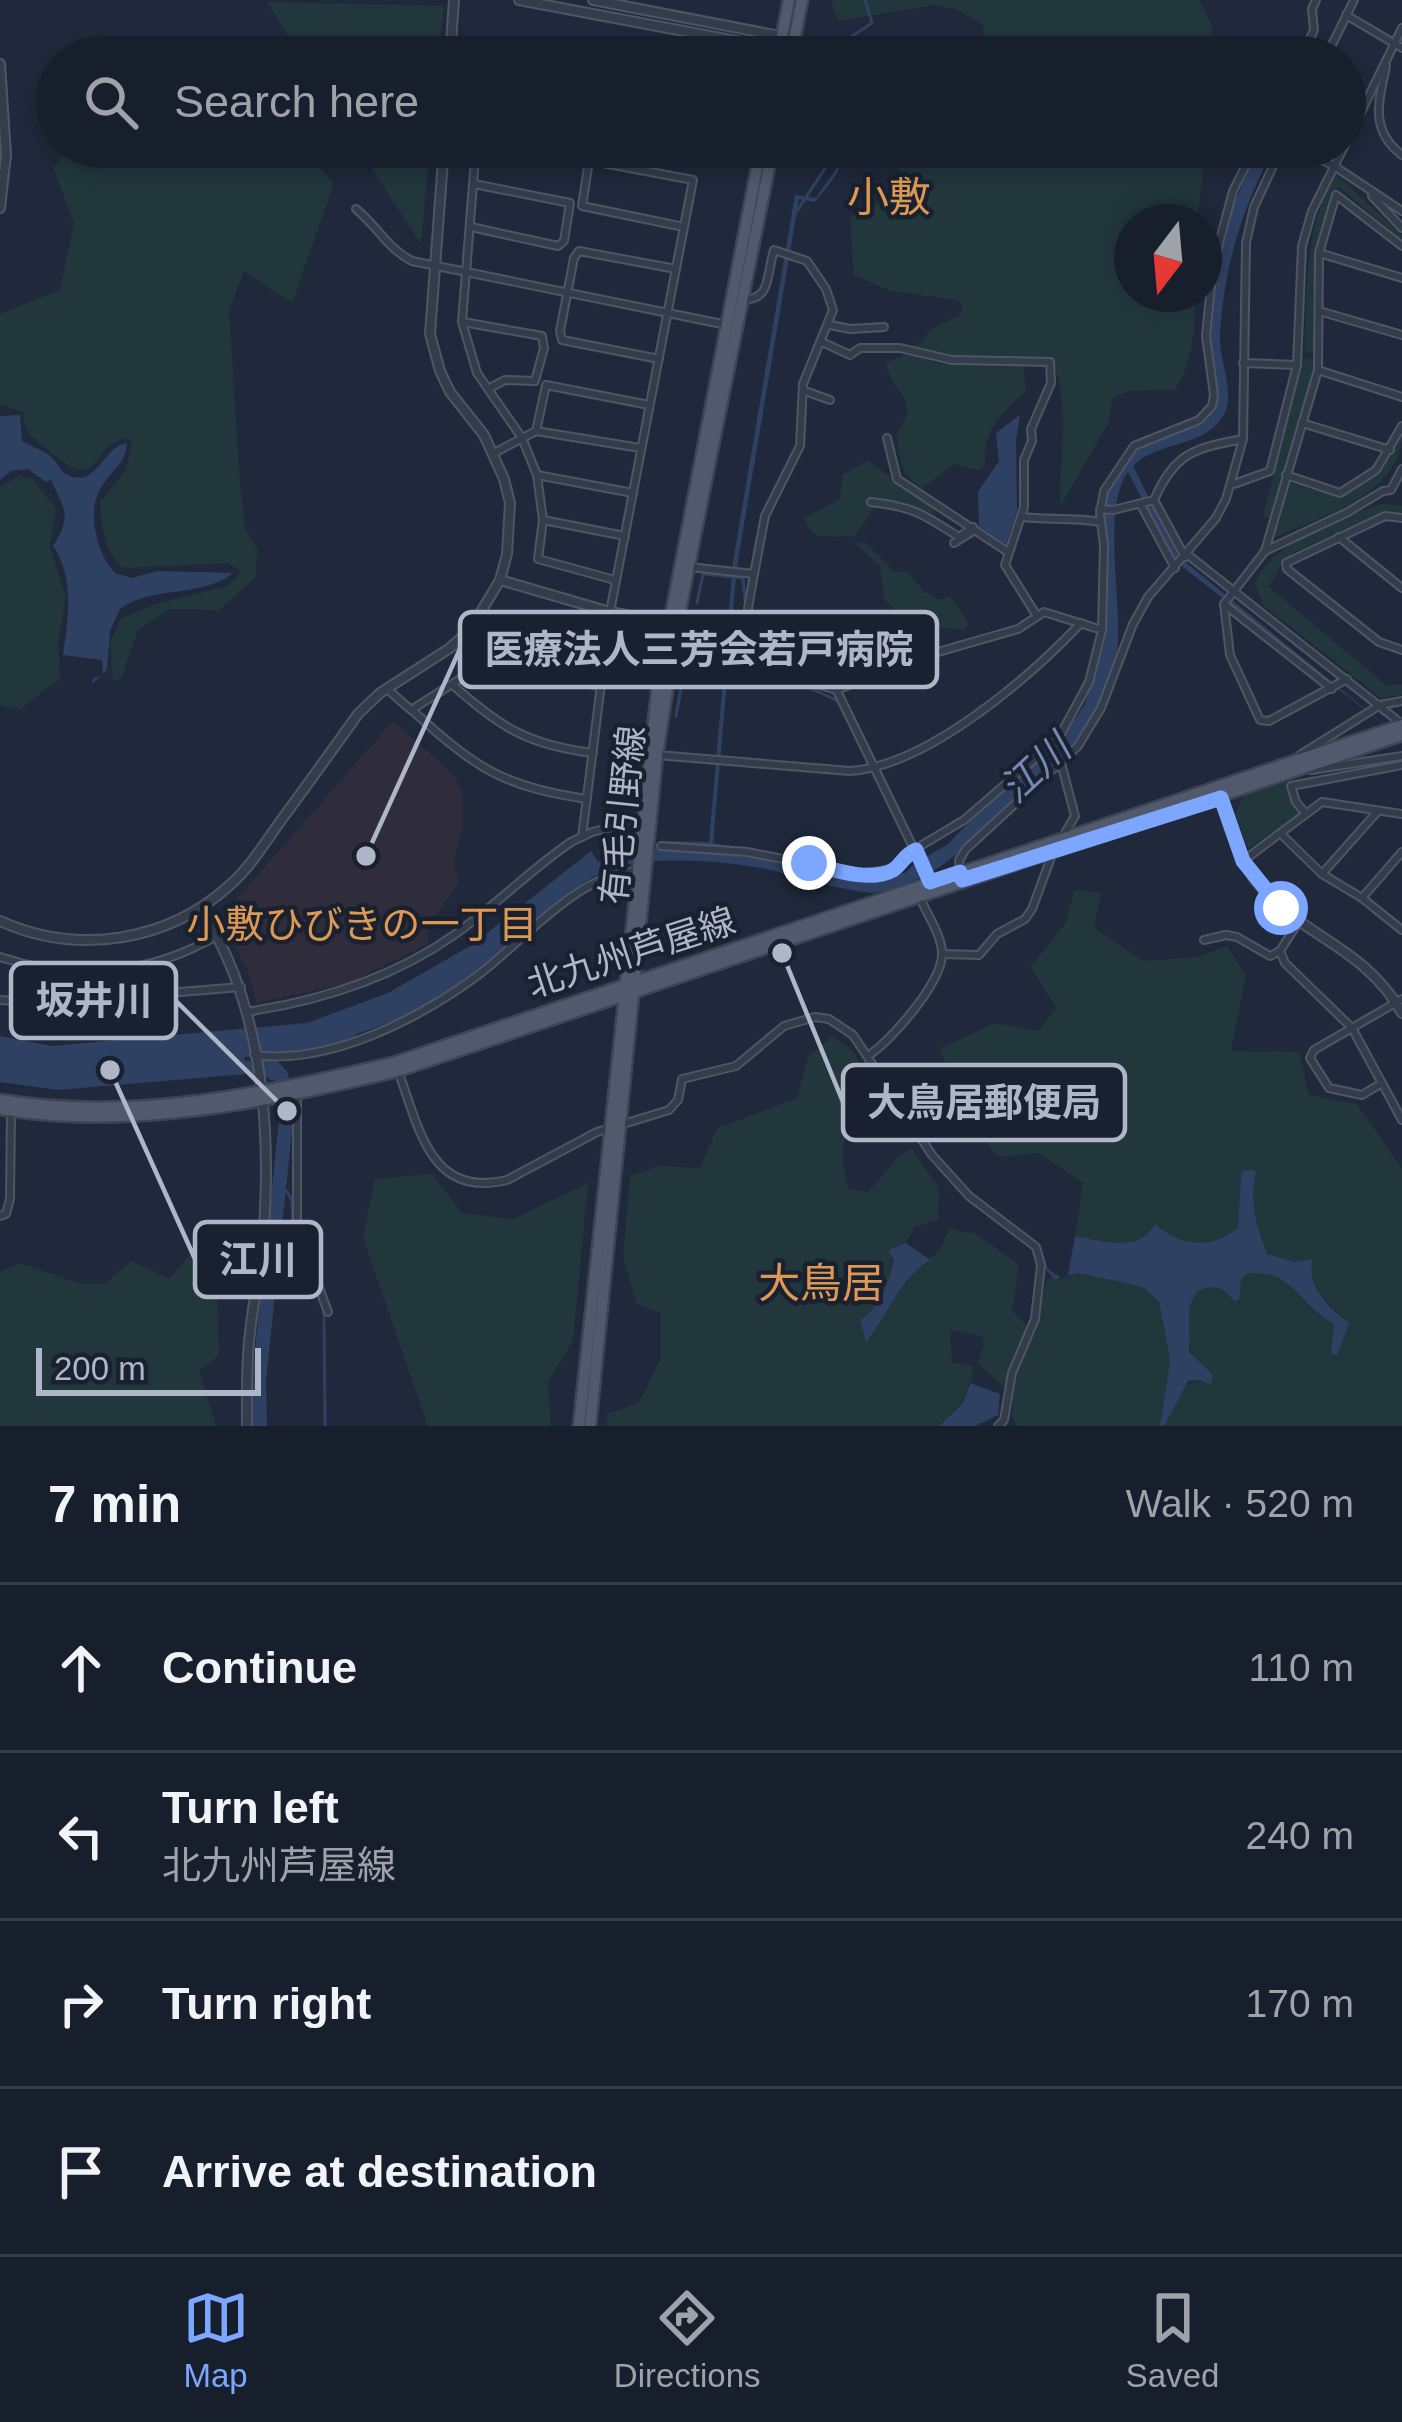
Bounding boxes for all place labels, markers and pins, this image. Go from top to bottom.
callout: 医療法人三芳会若戸病院 [460,612,937,687]
callout: 坂井川 [11,963,176,1038]
callout: 大鳥居郵便局 [843,1065,1125,1140]
callout: 江川 [195,1222,321,1297]

